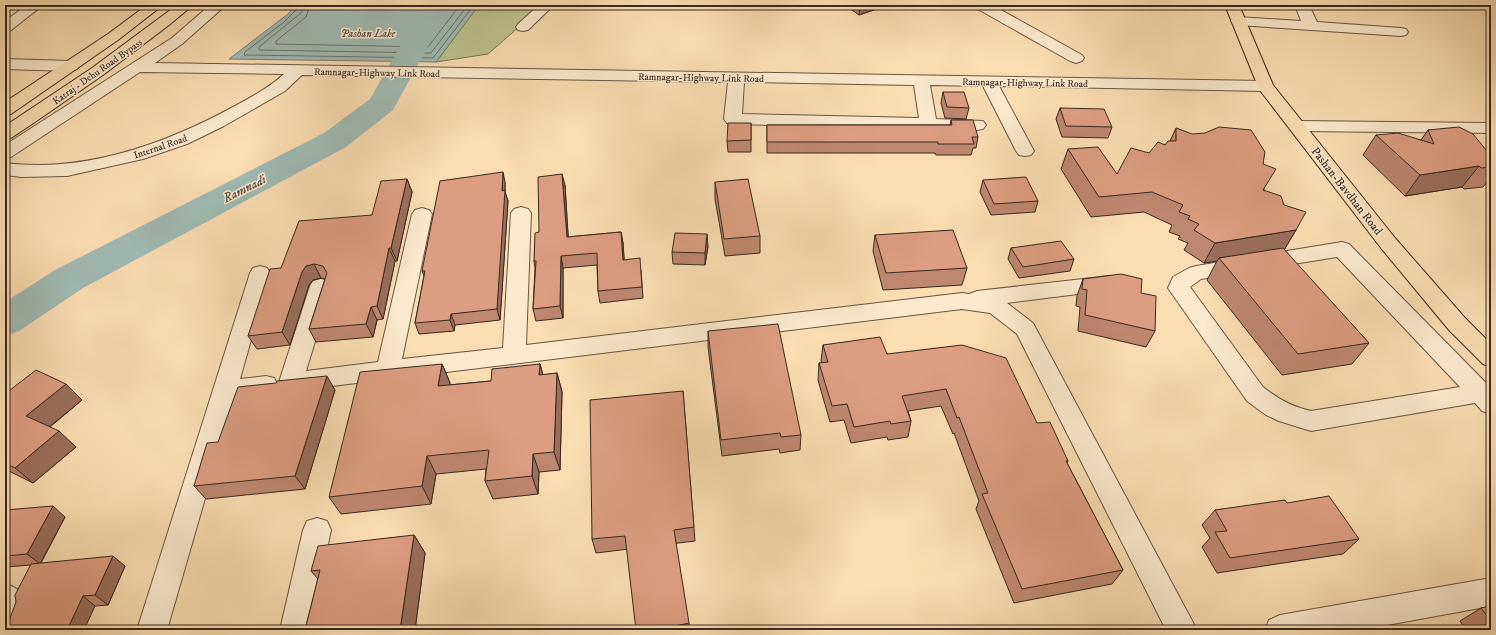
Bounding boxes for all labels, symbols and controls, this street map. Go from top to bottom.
water label: Pashan Lake [341,27,396,41]
street label: Katraj - Dehu Road Bypass [50,36,145,107]
street label: Ramnagar-Highway Link Road [314,66,440,80]
street label: Ramnagar-Highway Link Road [638,71,764,85]
street label: Ramnagar-Highway Link Road [962,76,1088,90]
street label: Internal Road [132,132,189,162]
street label: Pashan-Bavdhan Road [1308,144,1386,238]
water label: Ramnadi [219,171,270,207]

